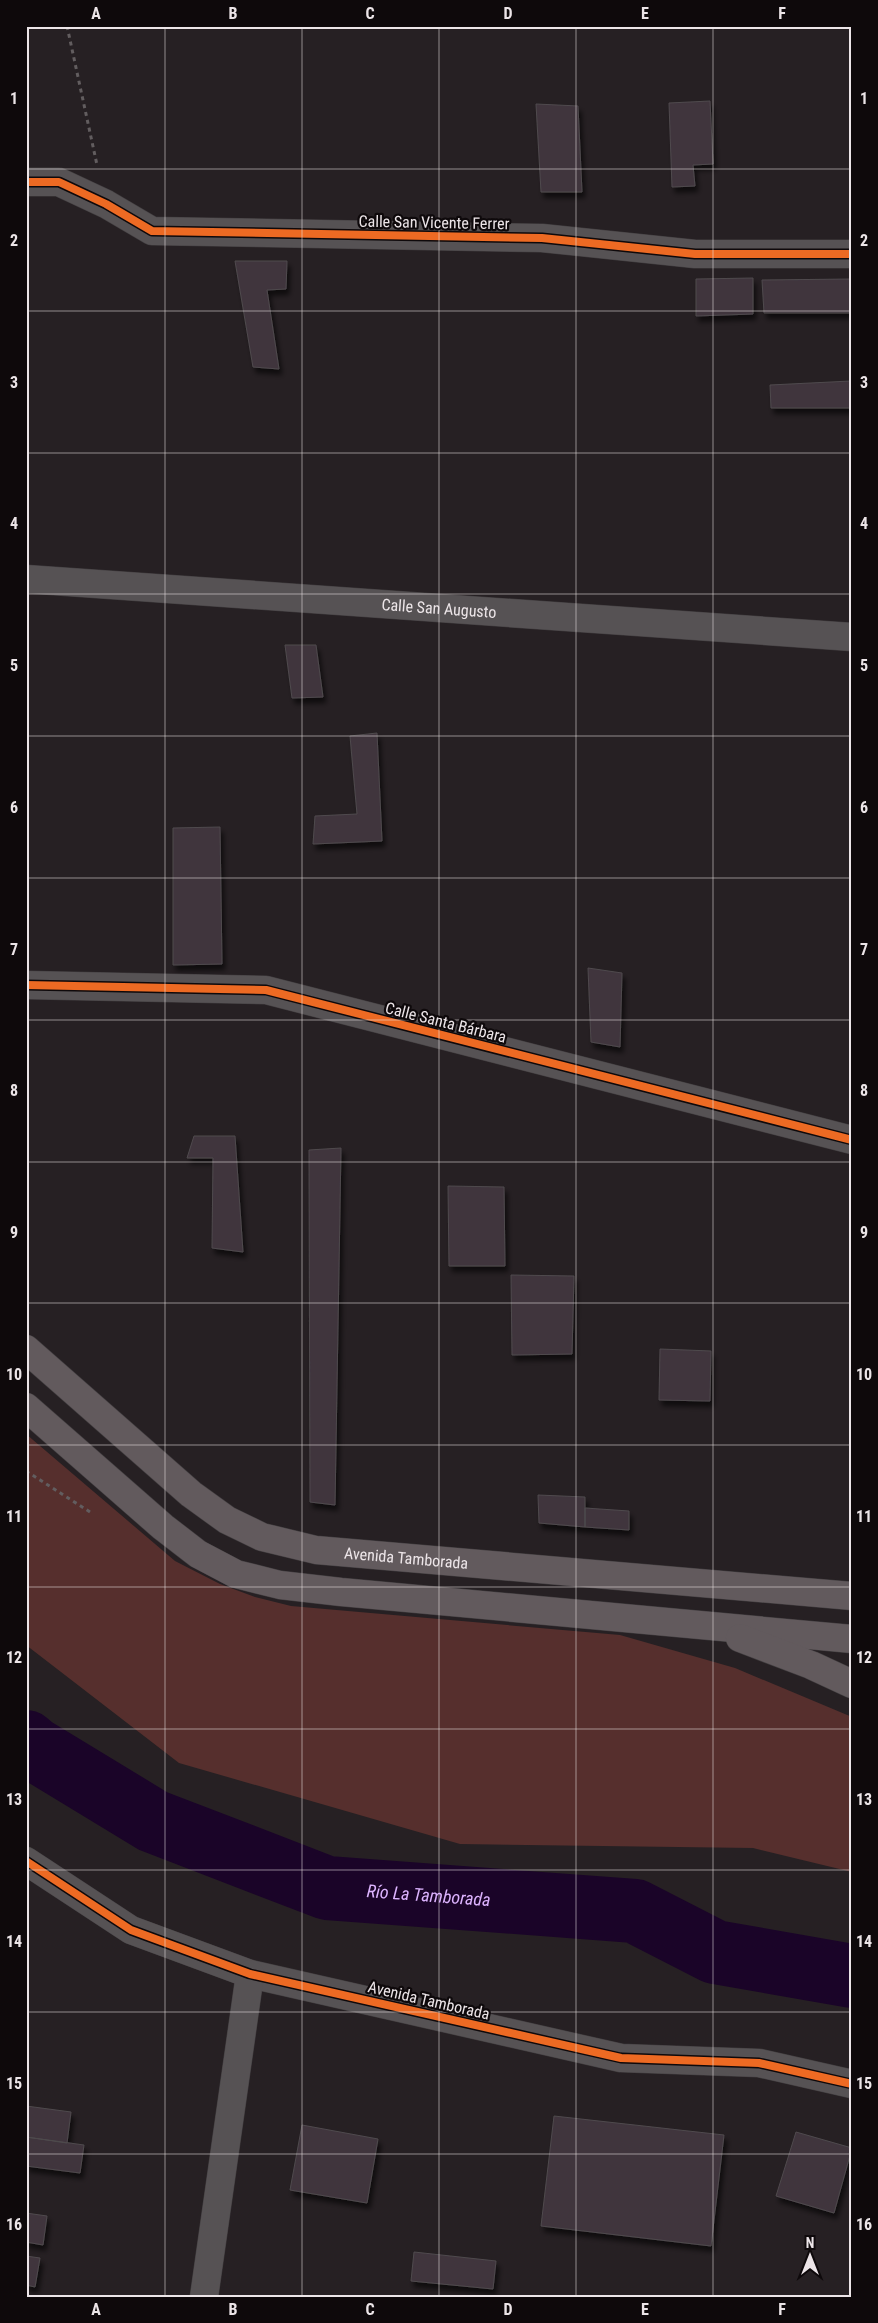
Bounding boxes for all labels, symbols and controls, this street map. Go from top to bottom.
text: A [91,4,101,23]
text: B [229,4,238,23]
text: C [365,4,375,23]
text: D [503,4,513,23]
text: E [641,4,649,23]
text: F [778,4,786,23]
text: 1 [10,89,18,108]
text: 1 [860,89,868,108]
street label: Calle San Vicente Ferrer [358,212,510,233]
text: 2 [10,231,18,250]
text: 2 [860,231,868,250]
text: 3 [10,373,18,392]
text: 3 [860,373,868,392]
text: 4 [10,514,18,533]
text: 4 [860,514,868,533]
street label: Calle San Augusto [381,595,497,622]
text: 5 [10,656,18,675]
text: 5 [860,656,868,675]
text: 6 [10,798,18,817]
text: 6 [860,798,868,817]
text: 7 [10,940,18,959]
text: 7 [860,940,868,959]
street label: Calle Santa Bárbara [383,998,508,1047]
text: 8 [10,1081,18,1100]
text: 8 [860,1081,868,1100]
text: 9 [10,1223,18,1242]
text: 9 [860,1223,868,1242]
text: 10 [6,1365,22,1384]
text: 10 [856,1365,872,1384]
text: 11 [6,1507,22,1526]
text: 11 [856,1507,872,1526]
street label: Avenida Tamborada [343,1543,469,1573]
text: 12 [6,1648,22,1667]
text: 12 [856,1648,872,1667]
text: 13 [6,1790,22,1809]
text: 13 [856,1790,872,1809]
water label: Río La Tamborada [366,1880,491,1910]
text: 14 [6,1932,22,1951]
text: 14 [856,1932,872,1951]
street label: Avenida Tamborada [366,1977,492,2024]
text: 15 [6,2074,22,2093]
text: 15 [856,2074,872,2093]
text: 16 [6,2215,22,2234]
text: 16 [856,2215,872,2234]
north arrow [786,2230,836,2280]
text: N [806,2235,814,2251]
text: A [91,2300,101,2319]
text: B [229,2300,238,2319]
text: C [365,2300,375,2319]
text: D [503,2300,513,2319]
text: E [641,2300,649,2319]
text: F [778,2300,786,2319]

